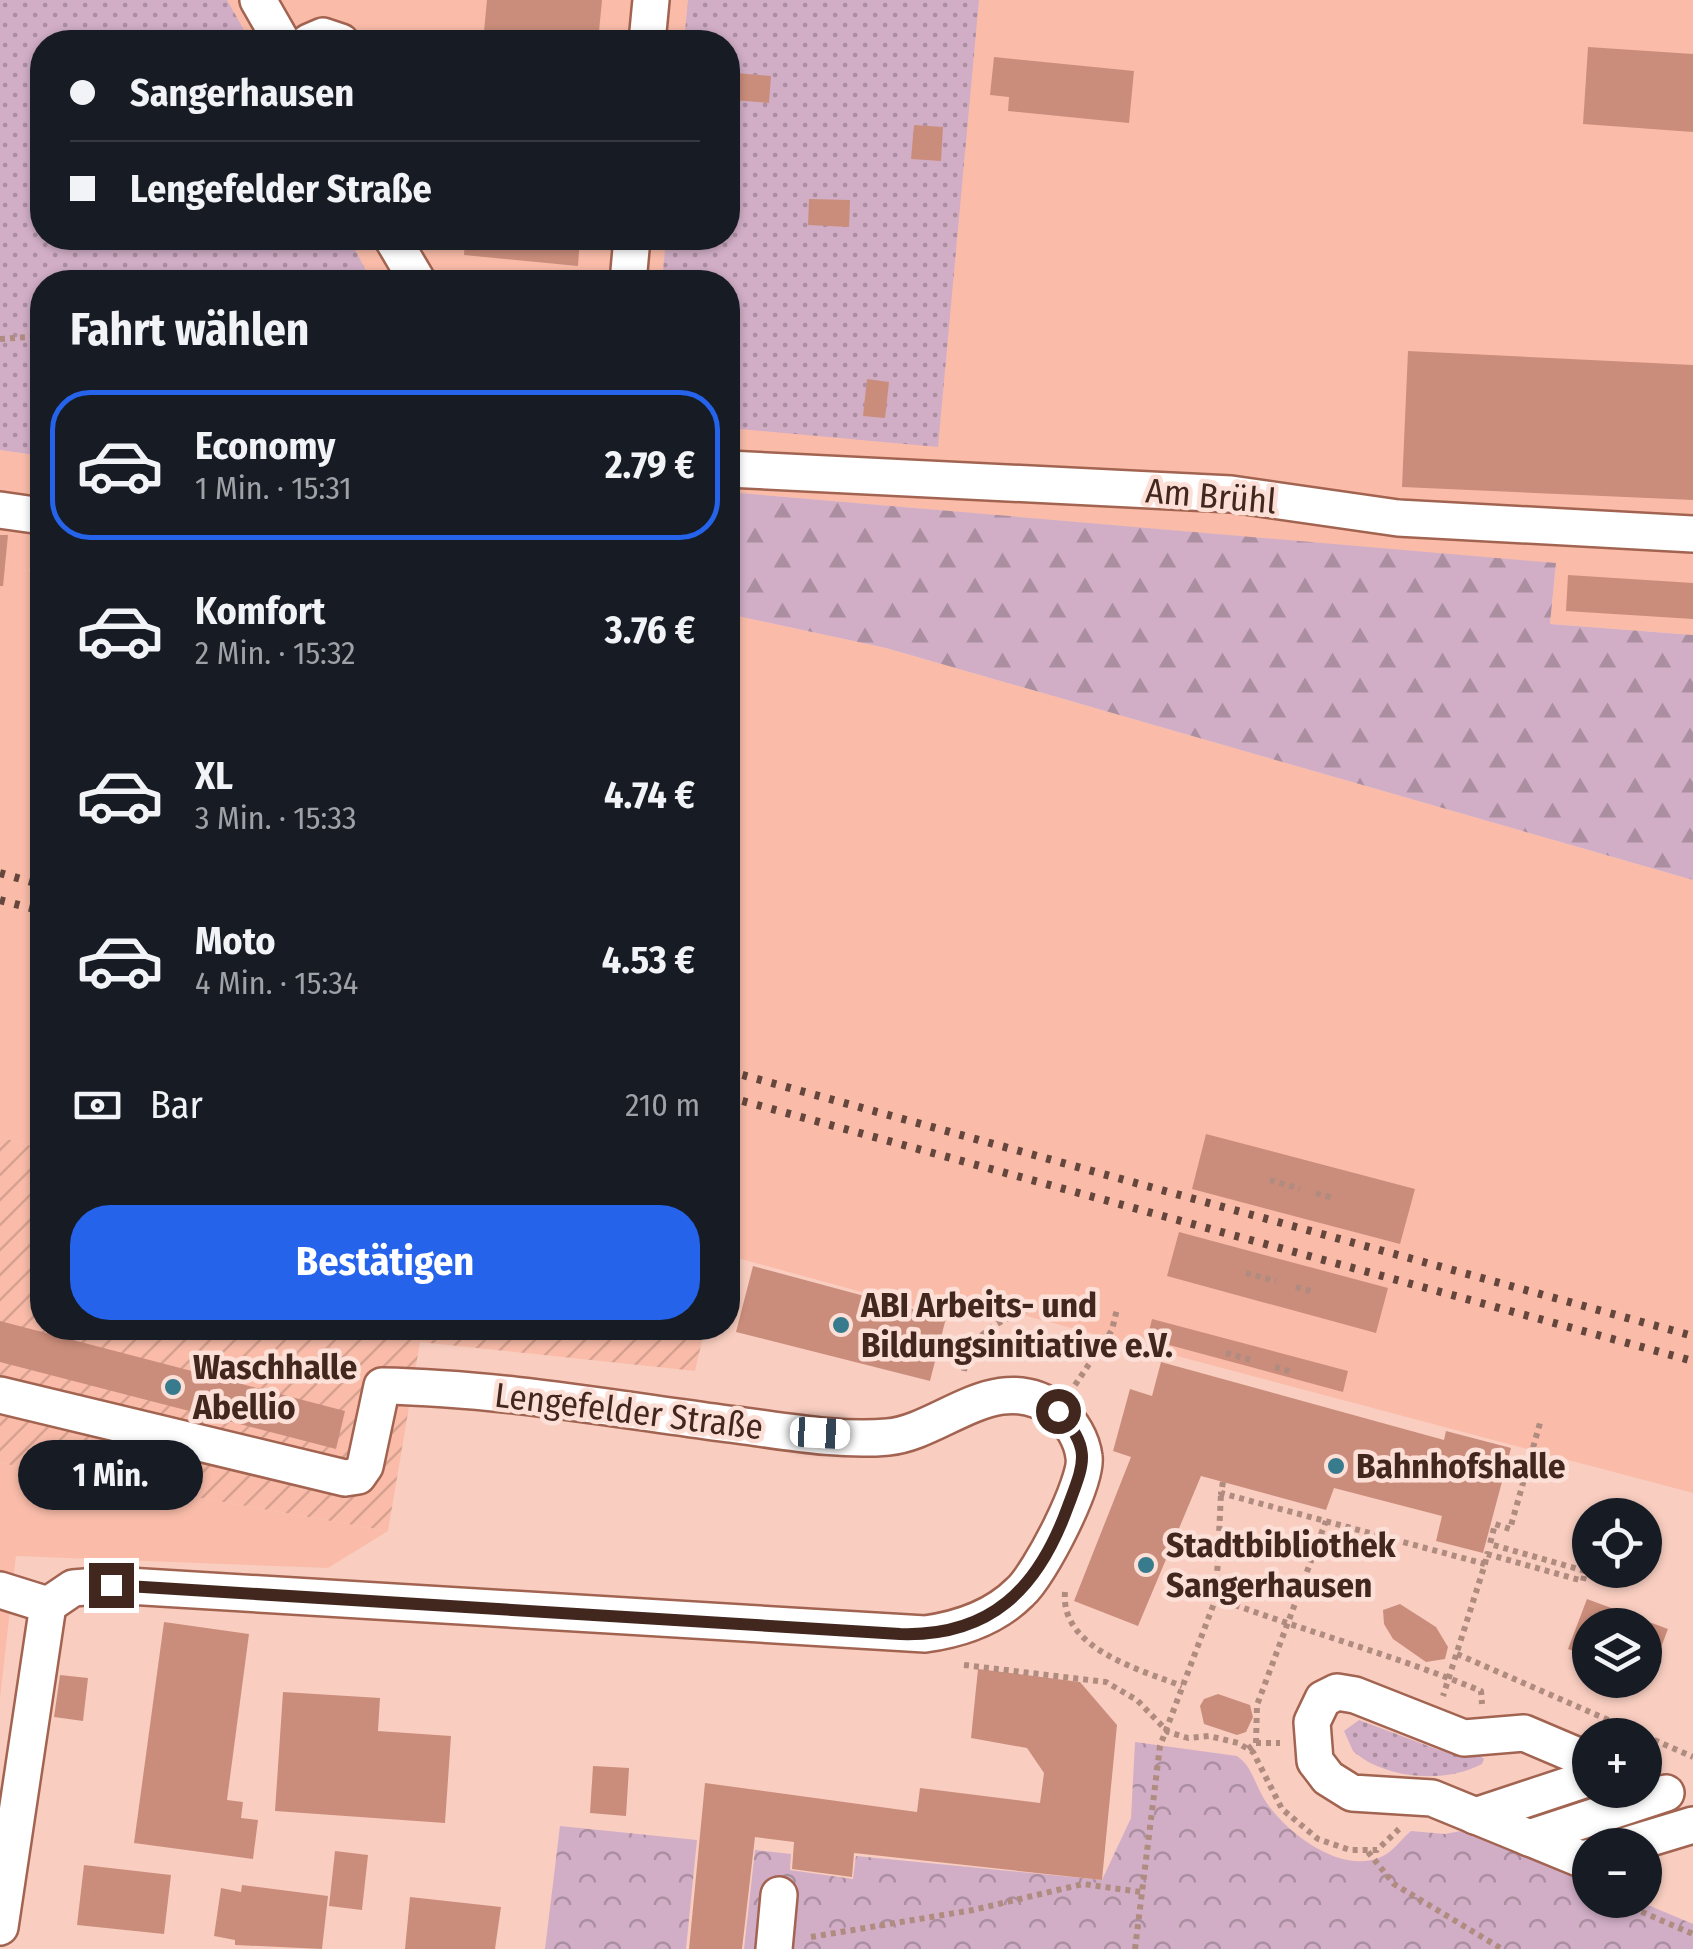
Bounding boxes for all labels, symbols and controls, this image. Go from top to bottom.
text: Sangerhausen [130,70,354,116]
text: Lengefelder Straße [130,166,432,212]
text: Fahrt wählen [70,303,309,357]
icon: car [75,420,165,510]
text: Economy [195,423,335,469]
text: 2.79 € [605,442,695,488]
text: 1 Min. · 15:31 [195,469,352,507]
street label: Am Brühl [1144,469,1278,523]
icon: car [75,585,165,675]
text: Komfort [195,588,325,634]
text: 3.76 € [605,607,695,653]
text: 2 Min. · 15:32 [195,634,355,672]
icon: car [75,750,165,840]
text: XL [195,753,233,799]
text: 4.74 € [604,772,695,818]
text: 3 Min. · 15:33 [195,799,356,837]
icon: car [75,915,165,1005]
text: Moto [195,918,276,964]
text: 4.53 € [602,937,695,983]
text: 4 Min. · 15:34 [195,964,358,1002]
icon: cash [70,1078,125,1133]
text: Bar [150,1082,203,1128]
text: 210 m [625,1086,700,1124]
button: Bestätigen [70,1205,700,1320]
place label: ABI Arbeits- und Bildungsinitiative e.V. [860,1284,1173,1366]
marker: ABI Arbeits- und Bildungsinitiative e.V. [830,1314,852,1336]
place label: Waschhalle Abellio [192,1346,357,1428]
street label: Lengefelder Straße [492,1374,766,1448]
marker: Waschhalle Abellio [162,1376,184,1398]
route start [1036,1389,1081,1434]
car [789,1416,851,1450]
callout: 1 Min. [18,1440,204,1510]
place label: Bahnhofshalle [1356,1445,1565,1487]
marker: Bahnhofshalle [1325,1455,1347,1477]
text: 1 Min. [73,1456,148,1494]
map controls [1572,1498,1662,1918]
button: locate [1572,1498,1662,1588]
place label: Stadtbibliothek Sangerhausen [1166,1524,1397,1606]
marker: Stadtbibliothek Sangerhausen [1135,1554,1157,1576]
route end [89,1563,134,1608]
button: layers [1572,1608,1662,1698]
button: + [1572,1718,1662,1808]
button: − [1572,1828,1662,1918]

